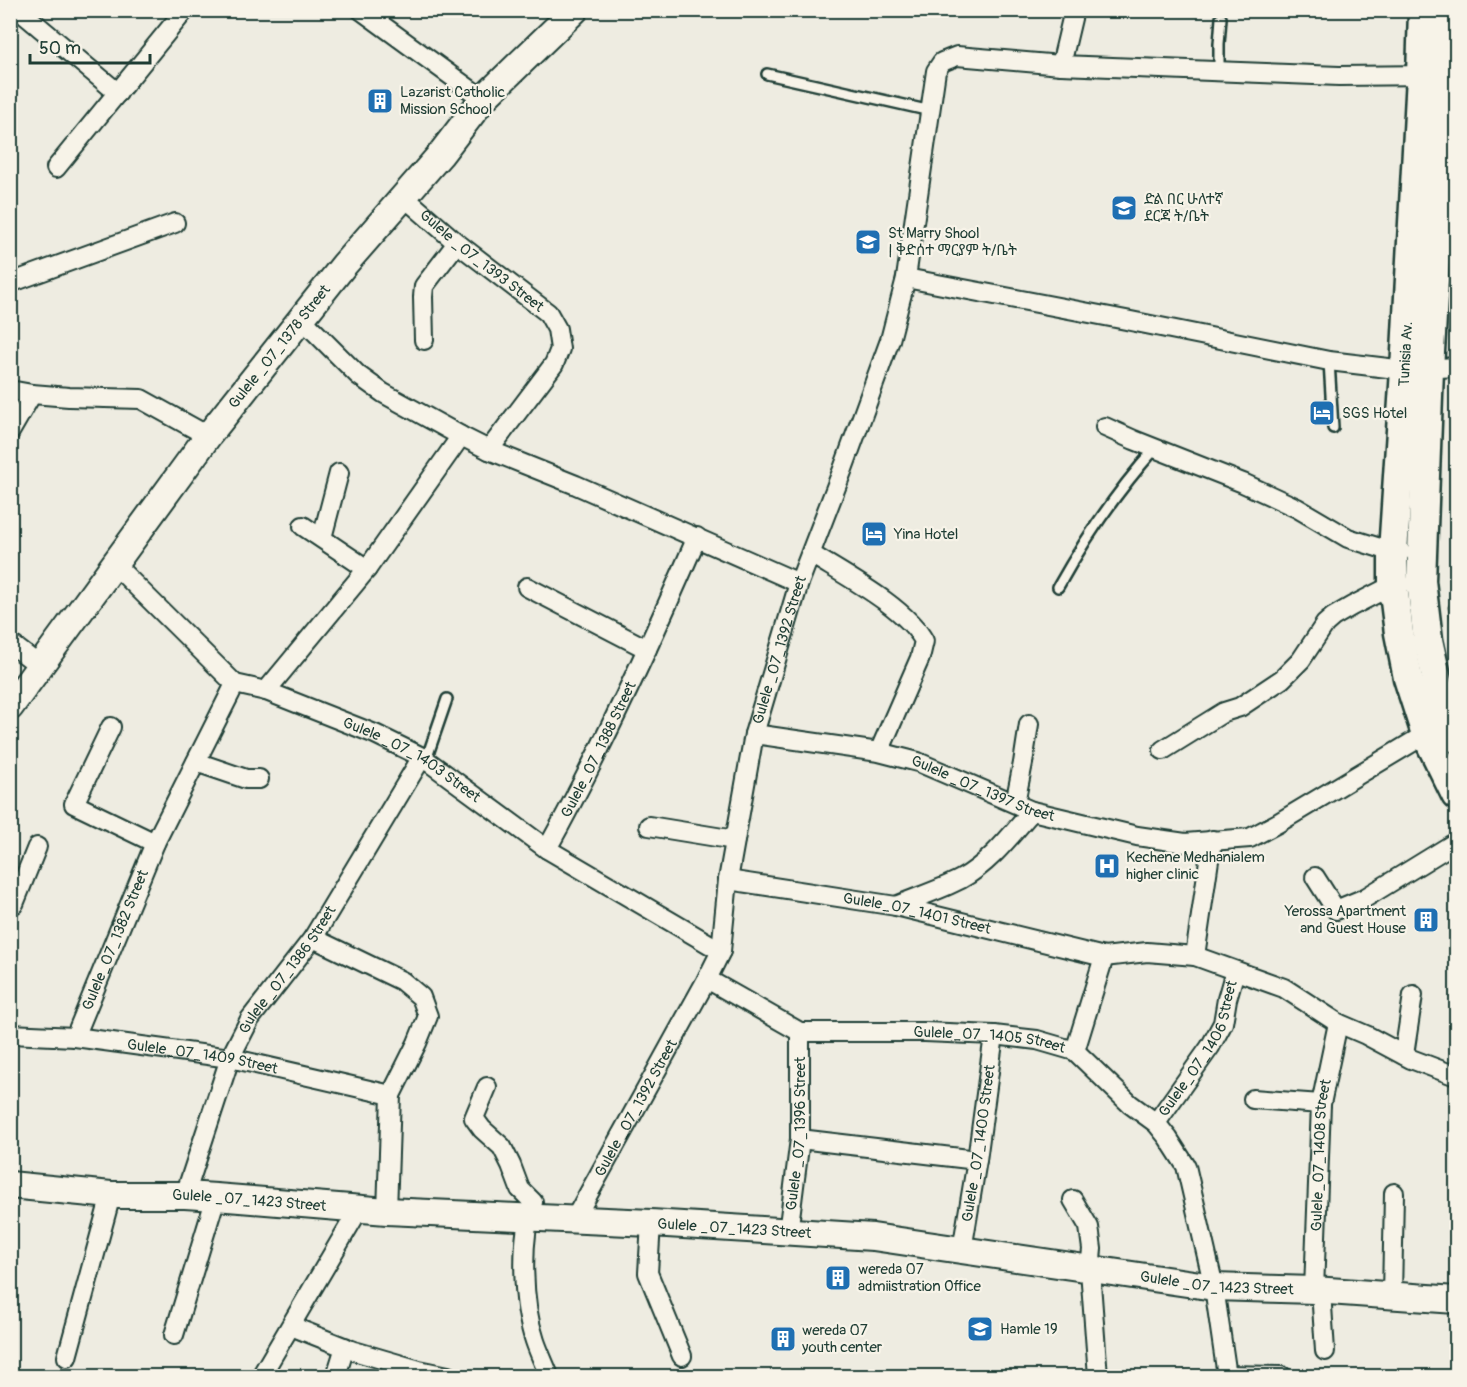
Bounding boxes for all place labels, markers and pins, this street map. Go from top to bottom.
place label: Lazarist Catholic Mission School [400,83,505,119]
building icon: Lazarist Catholic Mission School [365,86,395,116]
place label: ድል በር ሁለተኛ ደርጃ ት/ቤት [1144,190,1224,226]
school or university icon: ድል በር ሁለተኛ ደርጃ ት/ቤት [1109,193,1139,223]
place label: St Marry Shool | ቅድሰተ ማርያም ት/ቤት [888,224,1017,260]
school or university icon: St Marry Shool | ቅድሰተ ማርያም ት/ቤት [853,227,883,257]
hotel icon: SGS Hotel [1307,398,1337,428]
place label: SGS Hotel [1342,404,1407,423]
hotel icon: Yina Hotel [859,519,889,549]
place label: Yina Hotel [893,525,958,544]
place label: Kechene Medhanialem higher clinic [1126,848,1265,884]
hospital icon: Kechene Medhanialem higher clinic [1092,851,1122,881]
place label: Yerossa Apartment and Guest House [1284,902,1407,938]
building icon: Yerossa Apartment and Guest House [1411,905,1441,935]
place label: wereda 07 admiistration Office [858,1260,982,1296]
building icon: wereda 07 admiistration Office [823,1263,853,1293]
school or university icon: Hamle 19 [965,1314,995,1344]
place label: Hamle 19 [1000,1320,1058,1339]
place label: wereda 07 youth center [801,1321,883,1357]
building icon: wereda 07 youth center [768,1324,798,1354]

